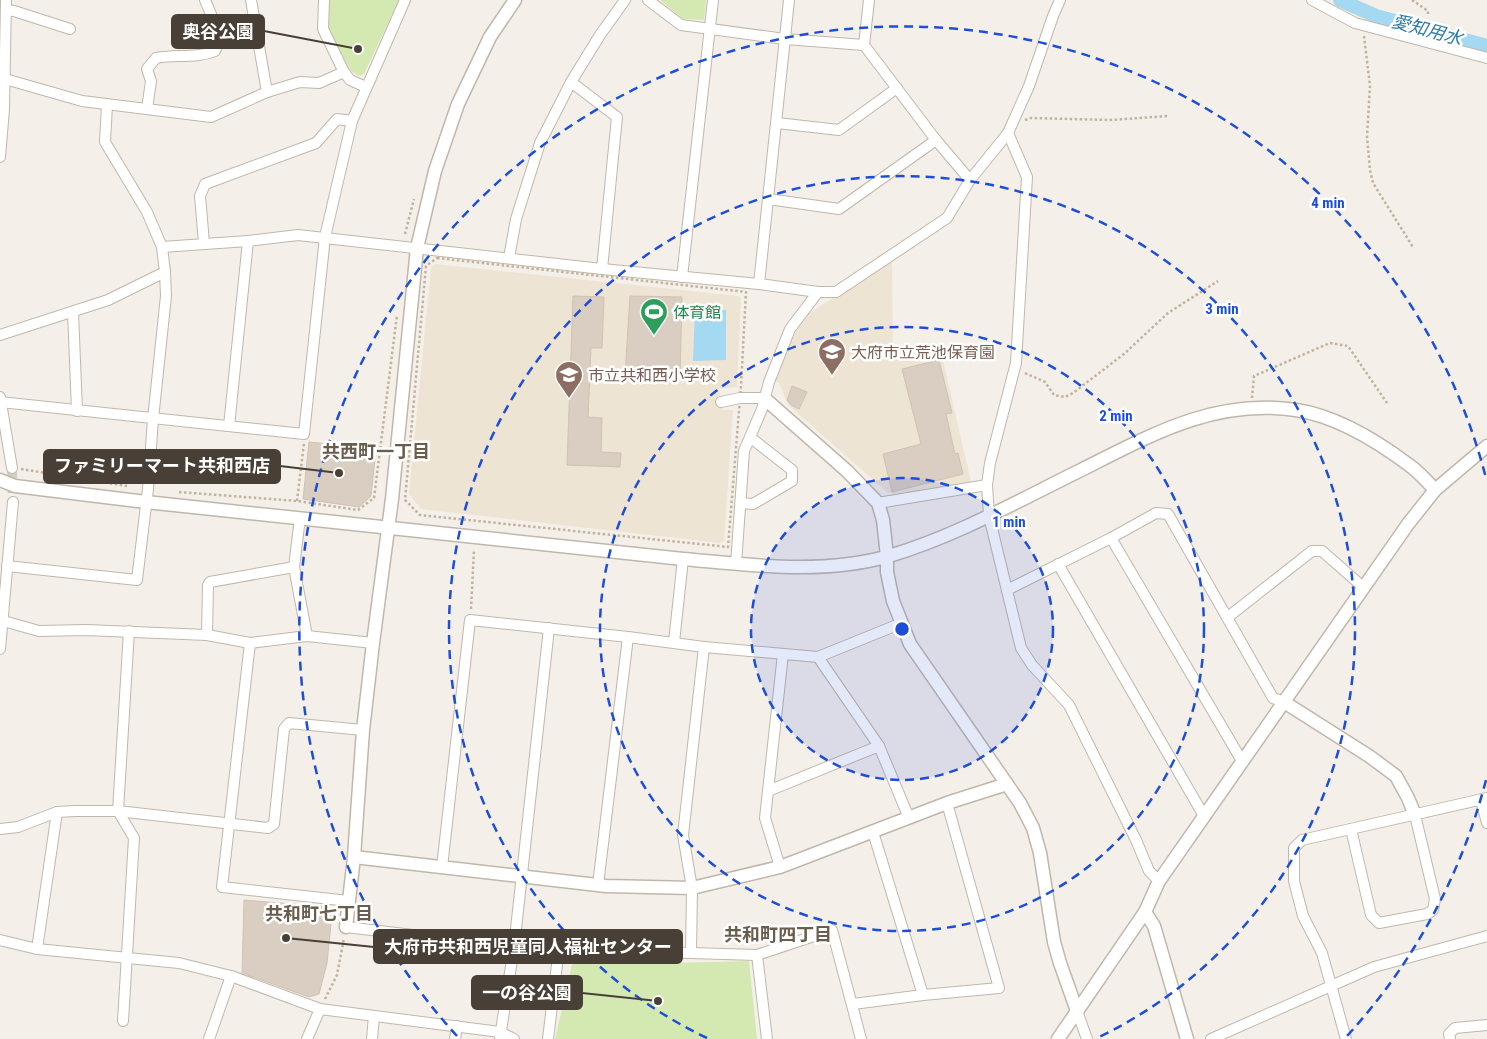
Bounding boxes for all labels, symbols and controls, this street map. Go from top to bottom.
water label: 愛知用水 [1390,10,1467,49]
callout: 奥谷公園 [172,15,264,48]
text: 奥谷公園 [182,21,254,42]
text: 4 min [1311,194,1345,212]
sports icon: 体育館 [639,297,669,336]
text: 3 min [1205,300,1239,318]
place label: 体育館 [673,303,721,322]
school or university icon: 大府市立荒池保育園 [817,337,847,376]
place label: 大府市立荒池保育園 [851,343,995,362]
school or university icon: 市立共和西小学校 [554,360,584,399]
place label: 市立共和西小学校 [588,366,716,385]
text: 2 min [1099,407,1133,425]
district label: 共西町一丁目 [322,441,430,462]
callout: ファミリーマート共和西店 [44,450,280,483]
text: ファミリーマート共和西店 [54,455,270,476]
text: 1 min [992,513,1026,531]
centre of rings [893,620,911,638]
district label: 共和町七丁目 [265,903,373,924]
district label: 共和町四丁目 [724,924,832,945]
callout: 大府市共和西児童同人福祉センター [374,930,682,963]
text: 大府市共和西児童同人福祉センター [384,936,672,957]
callout: 一の谷公園 [472,976,582,1009]
text: 一の谷公園 [482,982,572,1003]

